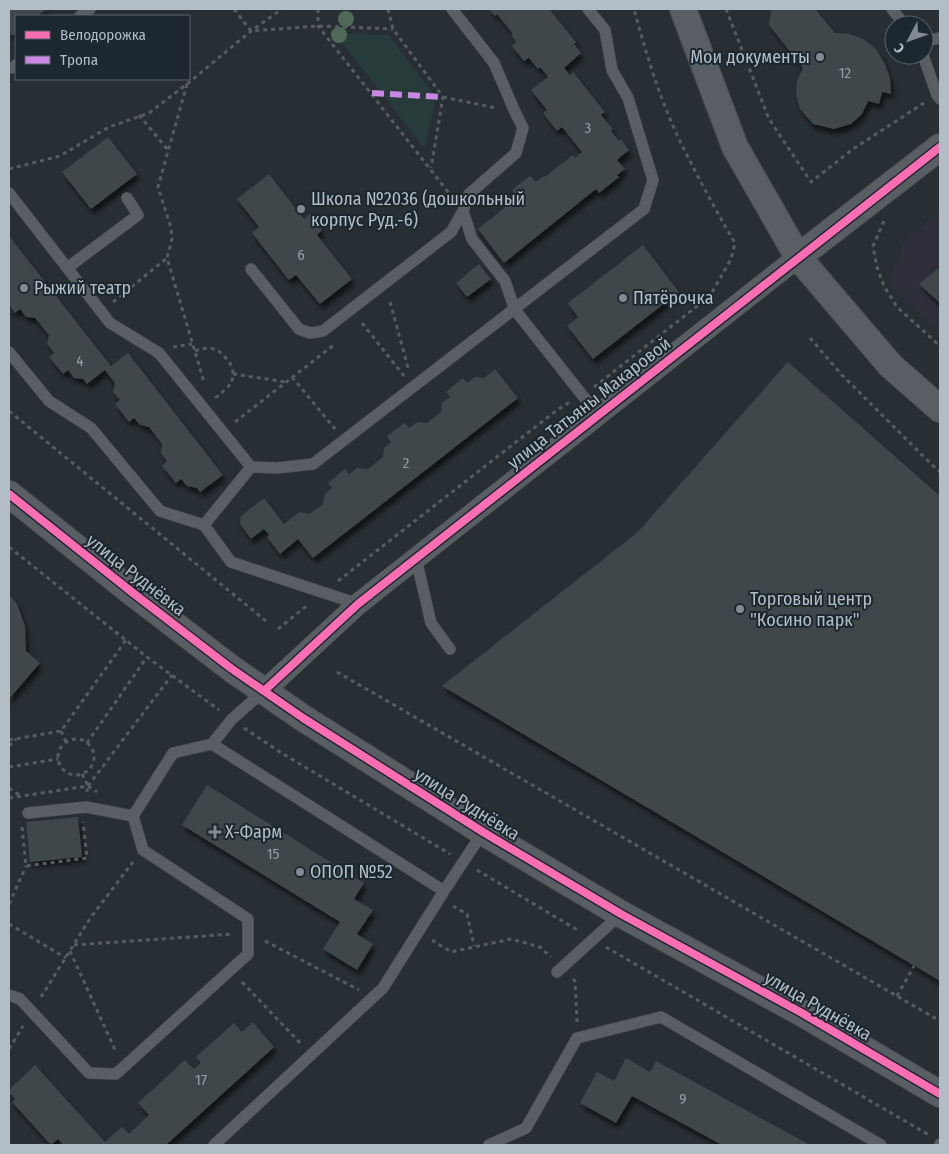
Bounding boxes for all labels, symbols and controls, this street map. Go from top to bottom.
legend [15,15,190,80]
north arrow [884,15,934,65]
text: Велодорожка [60,26,146,44]
text: С [890,39,908,57]
place label: Мои документы [690,46,810,68]
text: Тропа [60,51,98,69]
marker: Мои документы [814,51,826,63]
house number: 12 [839,64,852,82]
house number: 3 [585,119,592,137]
place label: Школа №2036 (дошкольный корпус Руд.-6) [311,188,525,231]
marker: Школа №2036 (дошкольный корпус Руд.-6) [295,203,307,215]
house number: 6 [297,246,305,264]
place label: Рыжий театр [34,277,131,299]
marker: Рыжий театр [18,282,30,294]
place label: Пятёрочка [633,287,714,309]
marker: Пятёрочка [617,292,629,304]
street label: улица Татьяны Макаровой [503,332,675,474]
house number: 4 [76,352,84,370]
house number: 2 [403,454,410,472]
street label: улица Руднёвка [82,529,190,621]
place label: Торговый центр "Косино парк" [750,588,872,631]
marker: Торговый центр "Косино парк" [734,603,746,615]
street label: улица Руднёвка [410,763,524,845]
place label: X-Фарм [225,821,282,843]
marker: X-Фарм [209,826,221,838]
house number: 15 [267,845,279,863]
place label: ОПОП №52 [310,861,393,883]
marker: ОПОП №52 [294,866,306,878]
street label: улица Руднёвка [760,966,876,1046]
house number: 17 [195,1071,207,1089]
house number: 9 [679,1090,687,1108]

